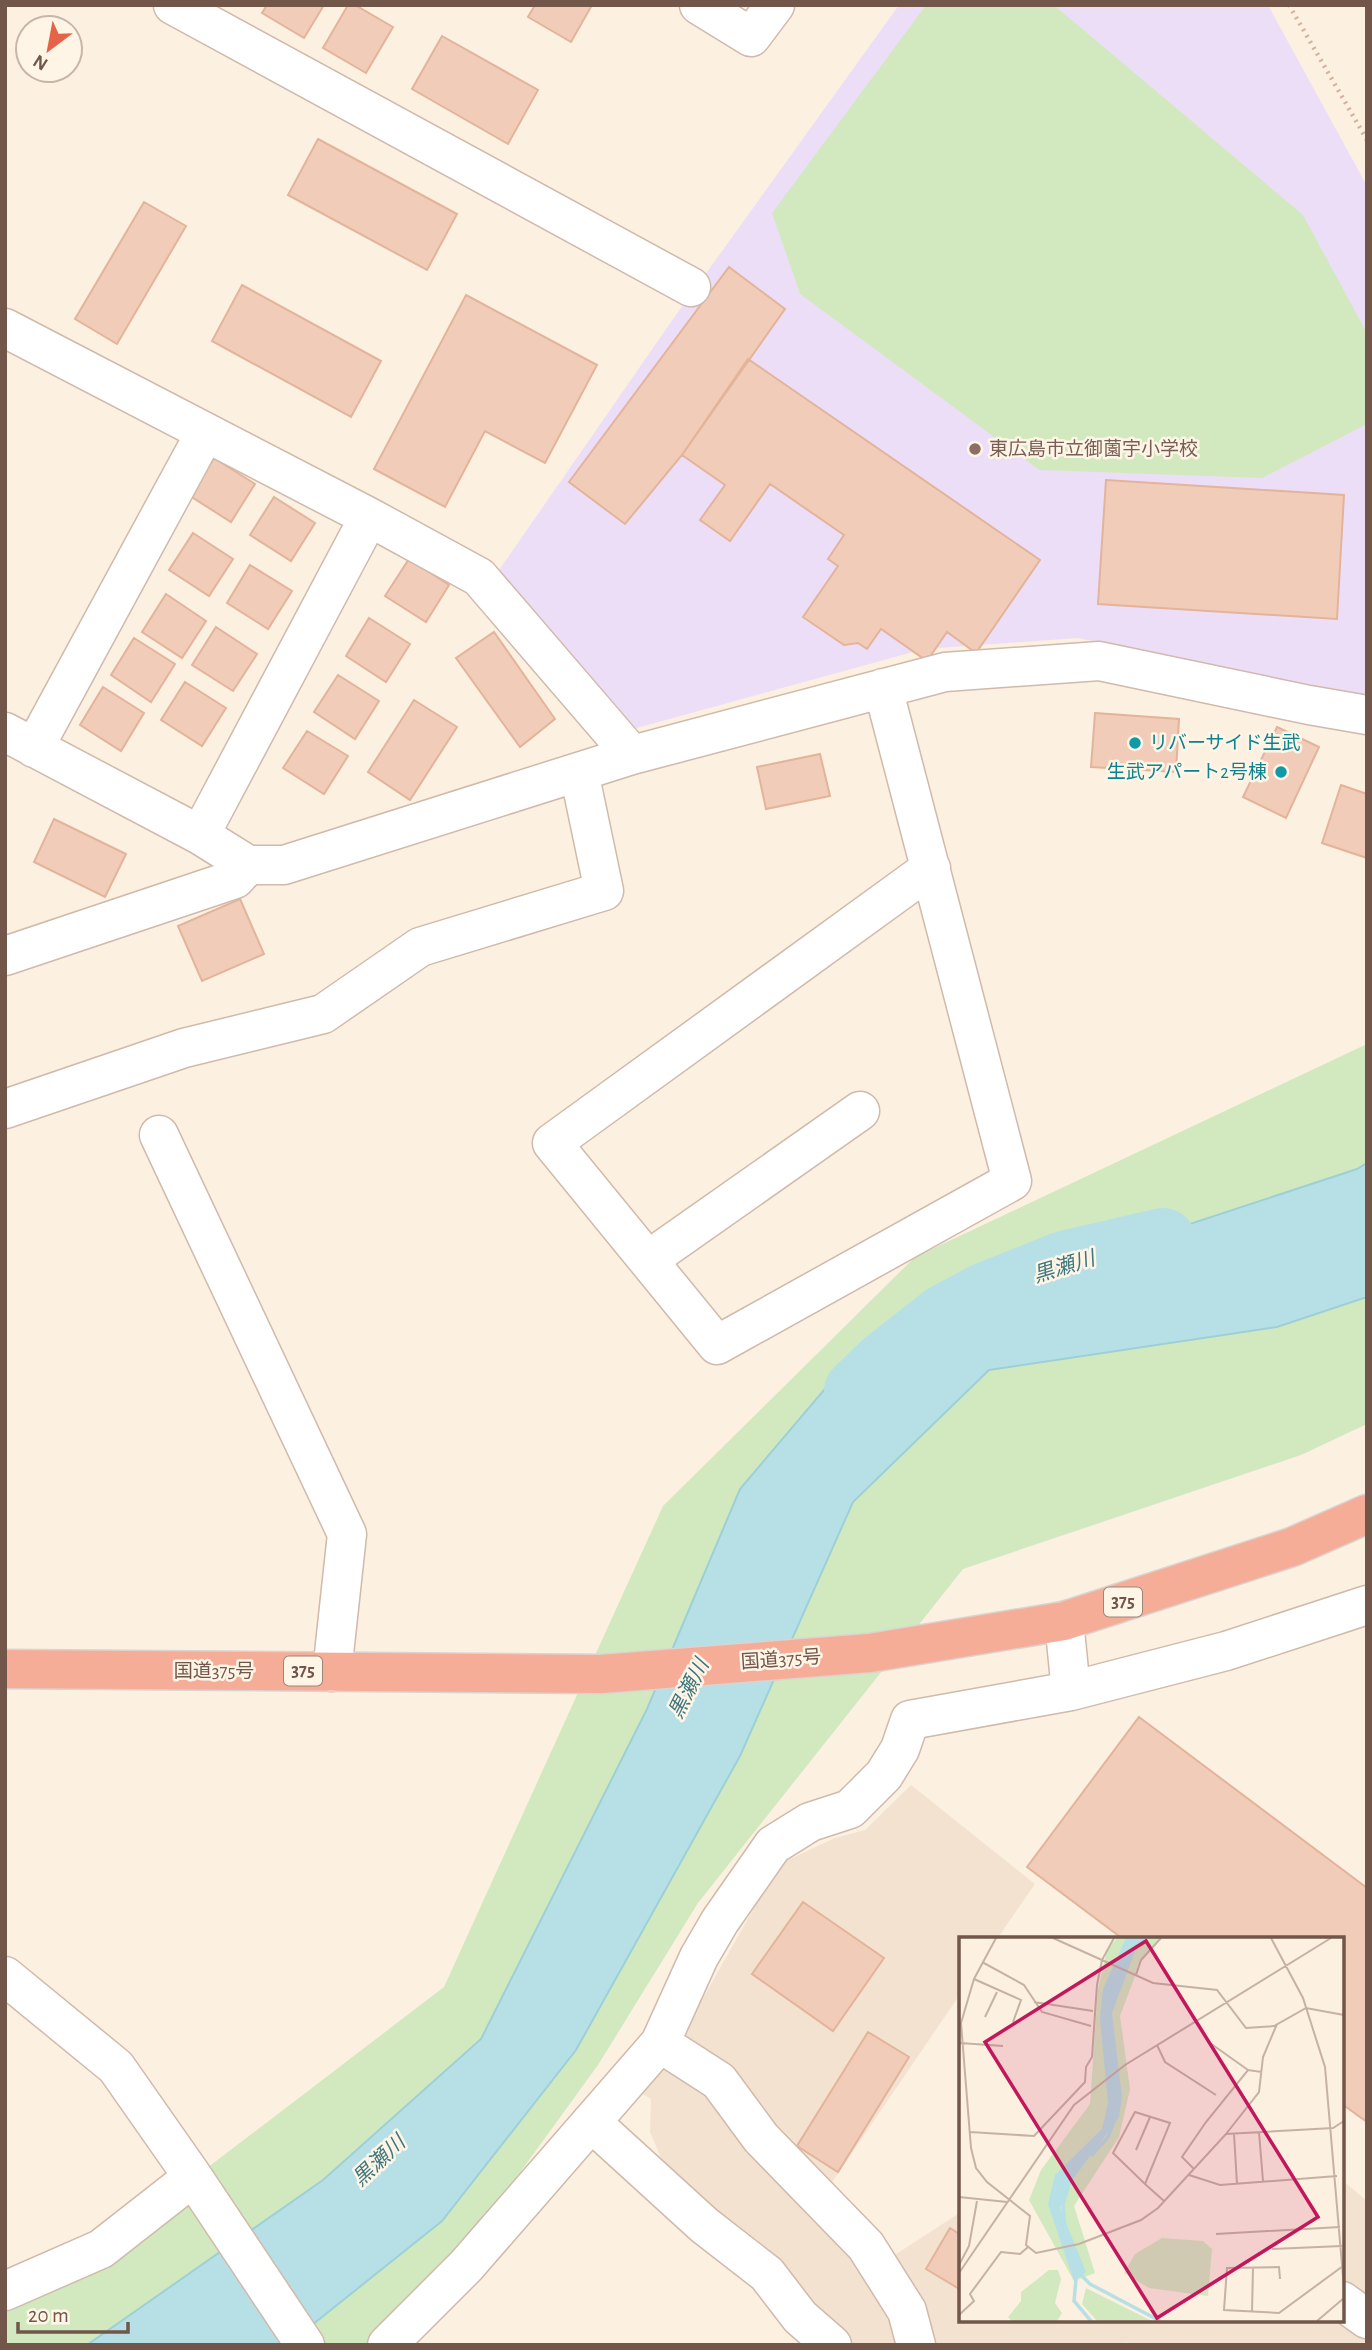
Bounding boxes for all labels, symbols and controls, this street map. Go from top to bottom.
north arrow [14,14,84,84]
text: N [30,51,51,74]
place label: 東広島市立御薗宇小学校 [989,438,1198,459]
marker: 東広島市立御薗宇小学校 [967,441,983,457]
place label: リバーサイド生武 [1149,733,1301,753]
marker: リバーサイド生武 [1127,735,1143,751]
place label: 生武アパート2号棟 [1107,761,1267,782]
marker: 生武アパート2号棟 [1273,764,1289,780]
water label: 黒瀬川 [1031,1246,1099,1286]
road number: 375 [1104,1588,1142,1616]
street label: 国道375号 [740,1647,822,1672]
water label: 黒瀬川 [664,1654,714,1722]
road number: 375 [284,1656,322,1686]
street label: 国道375号 [174,1661,254,1681]
inset map [959,1937,1344,2322]
water label: 黒瀬川 [348,2130,411,2190]
scale bar [18,2290,128,2334]
text: 20 m [28,2305,69,2326]

